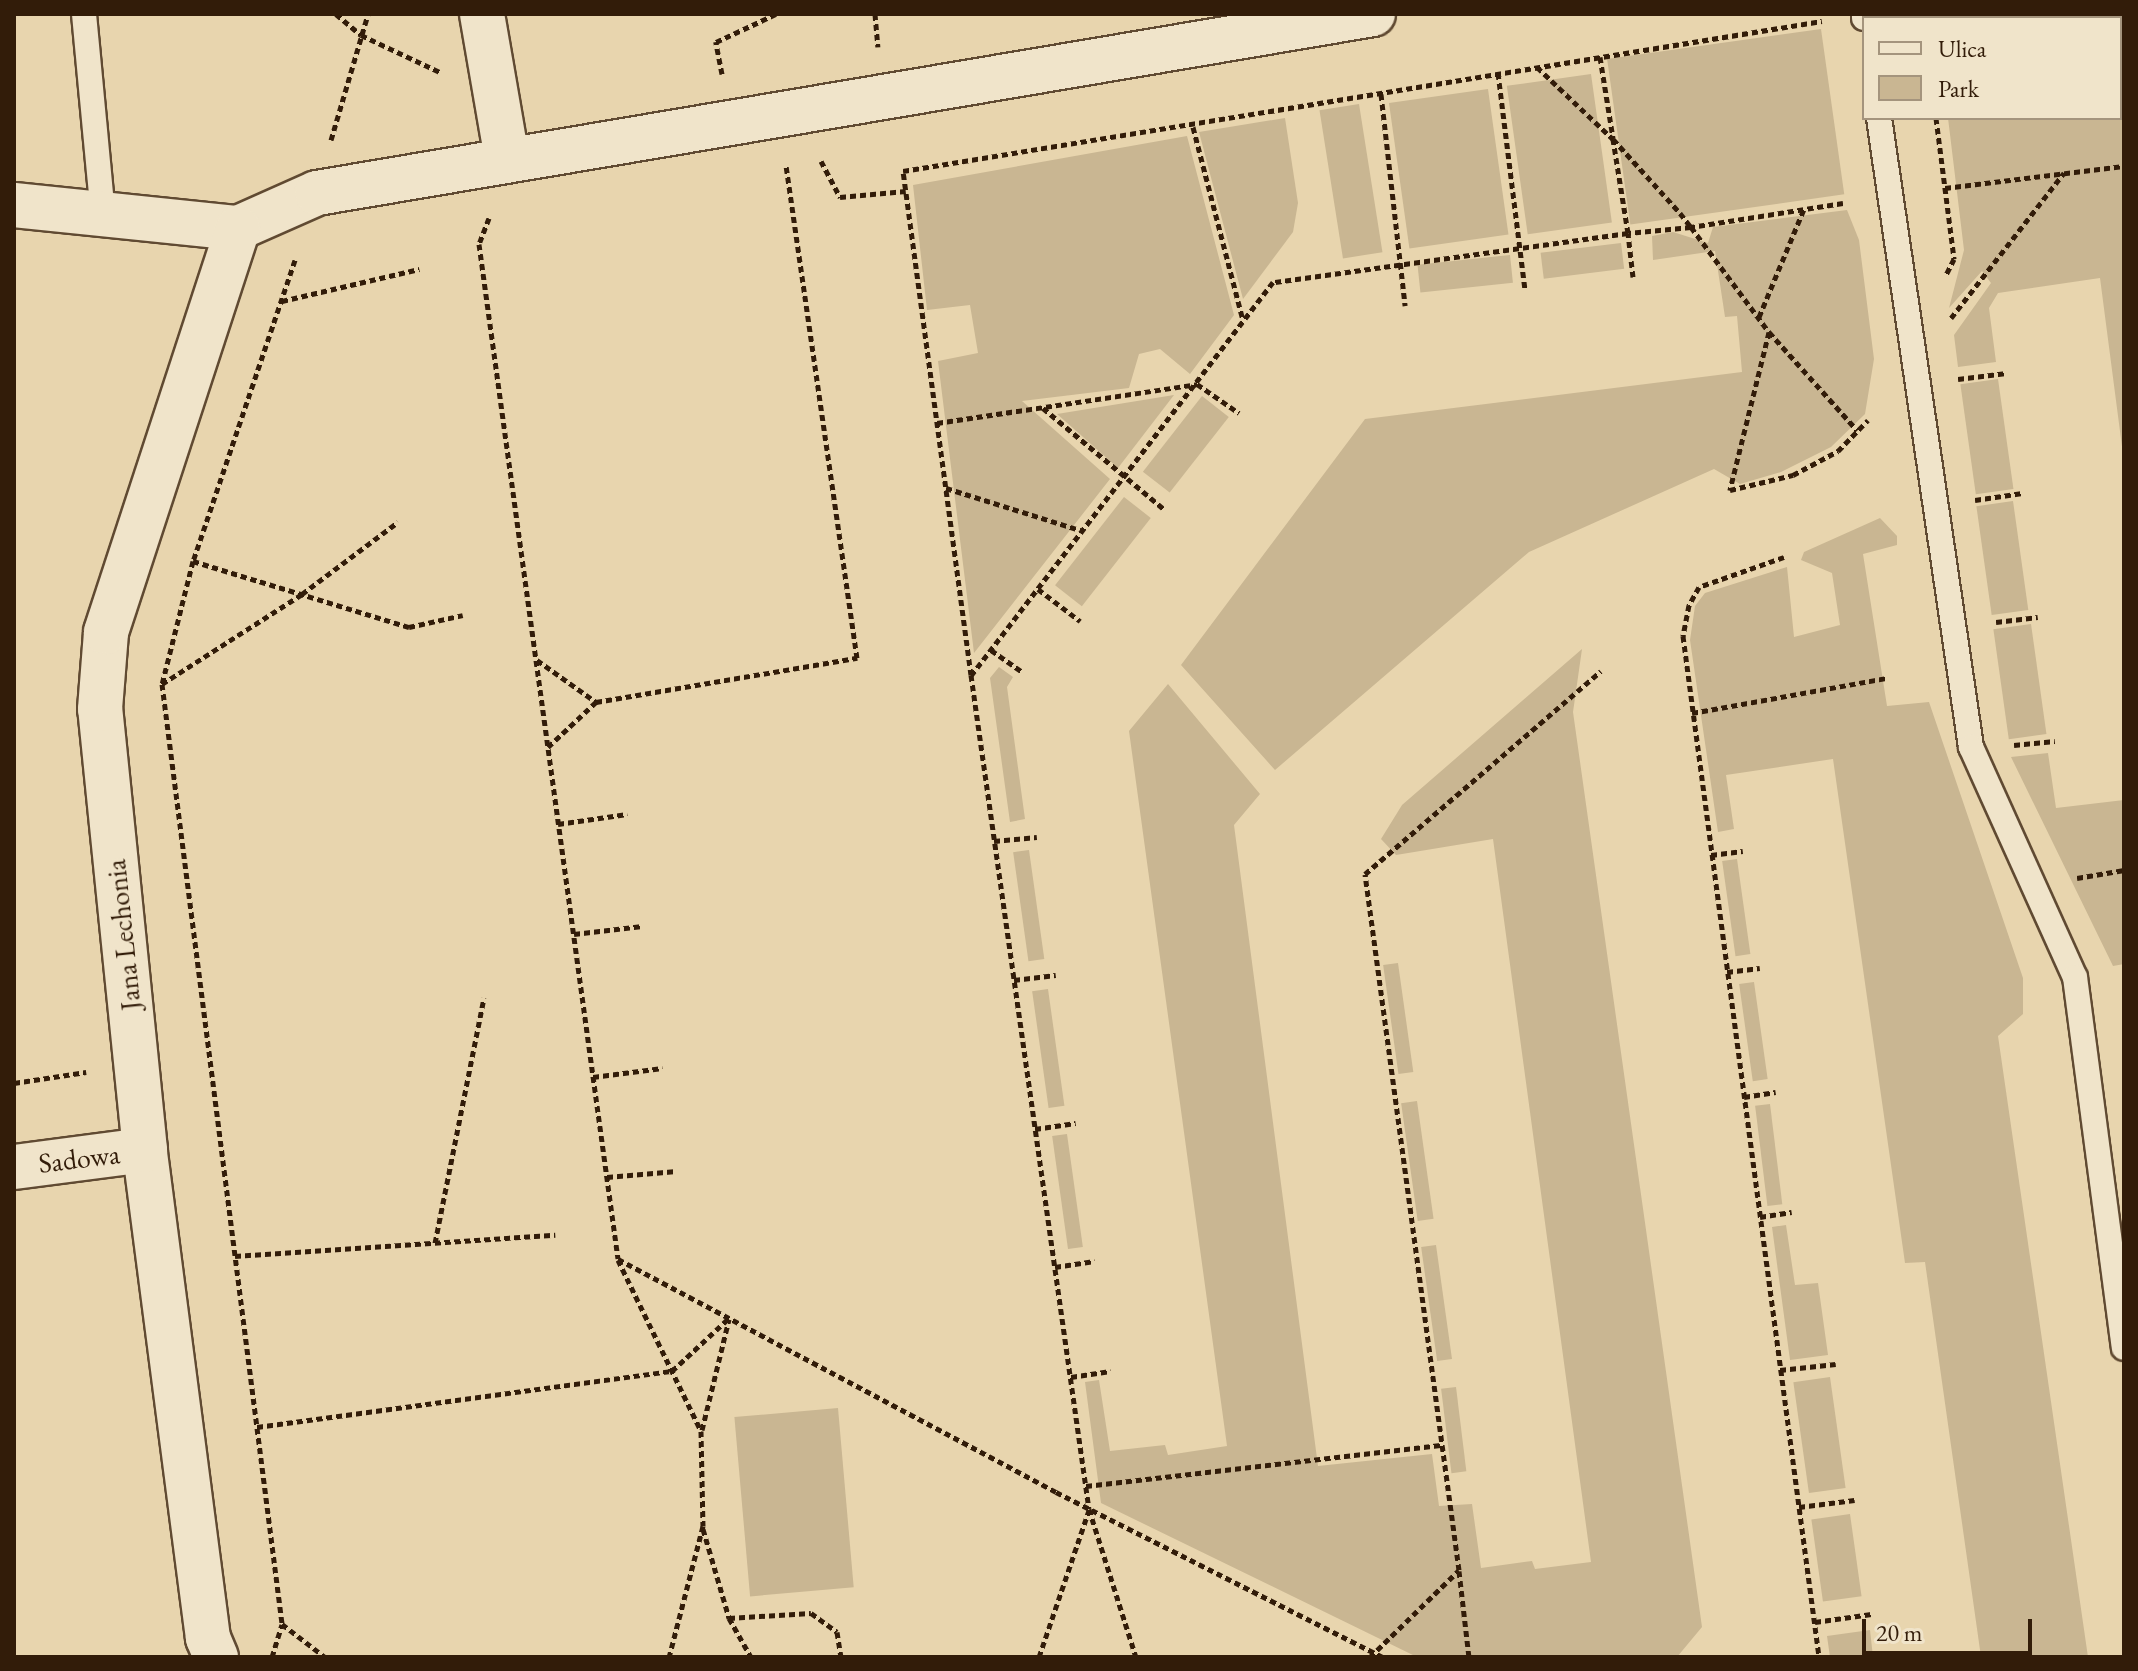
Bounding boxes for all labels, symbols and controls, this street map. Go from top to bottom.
legend [1862,16,2122,120]
text: Ulica [1938,33,1986,64]
text: Park [1938,73,1979,104]
street label: Jana Lechonia [98,858,148,1012]
street label: Sadowa [36,1136,122,1180]
scale bar [1866,1603,2036,1653]
text: 20 m [1876,1617,1923,1648]

